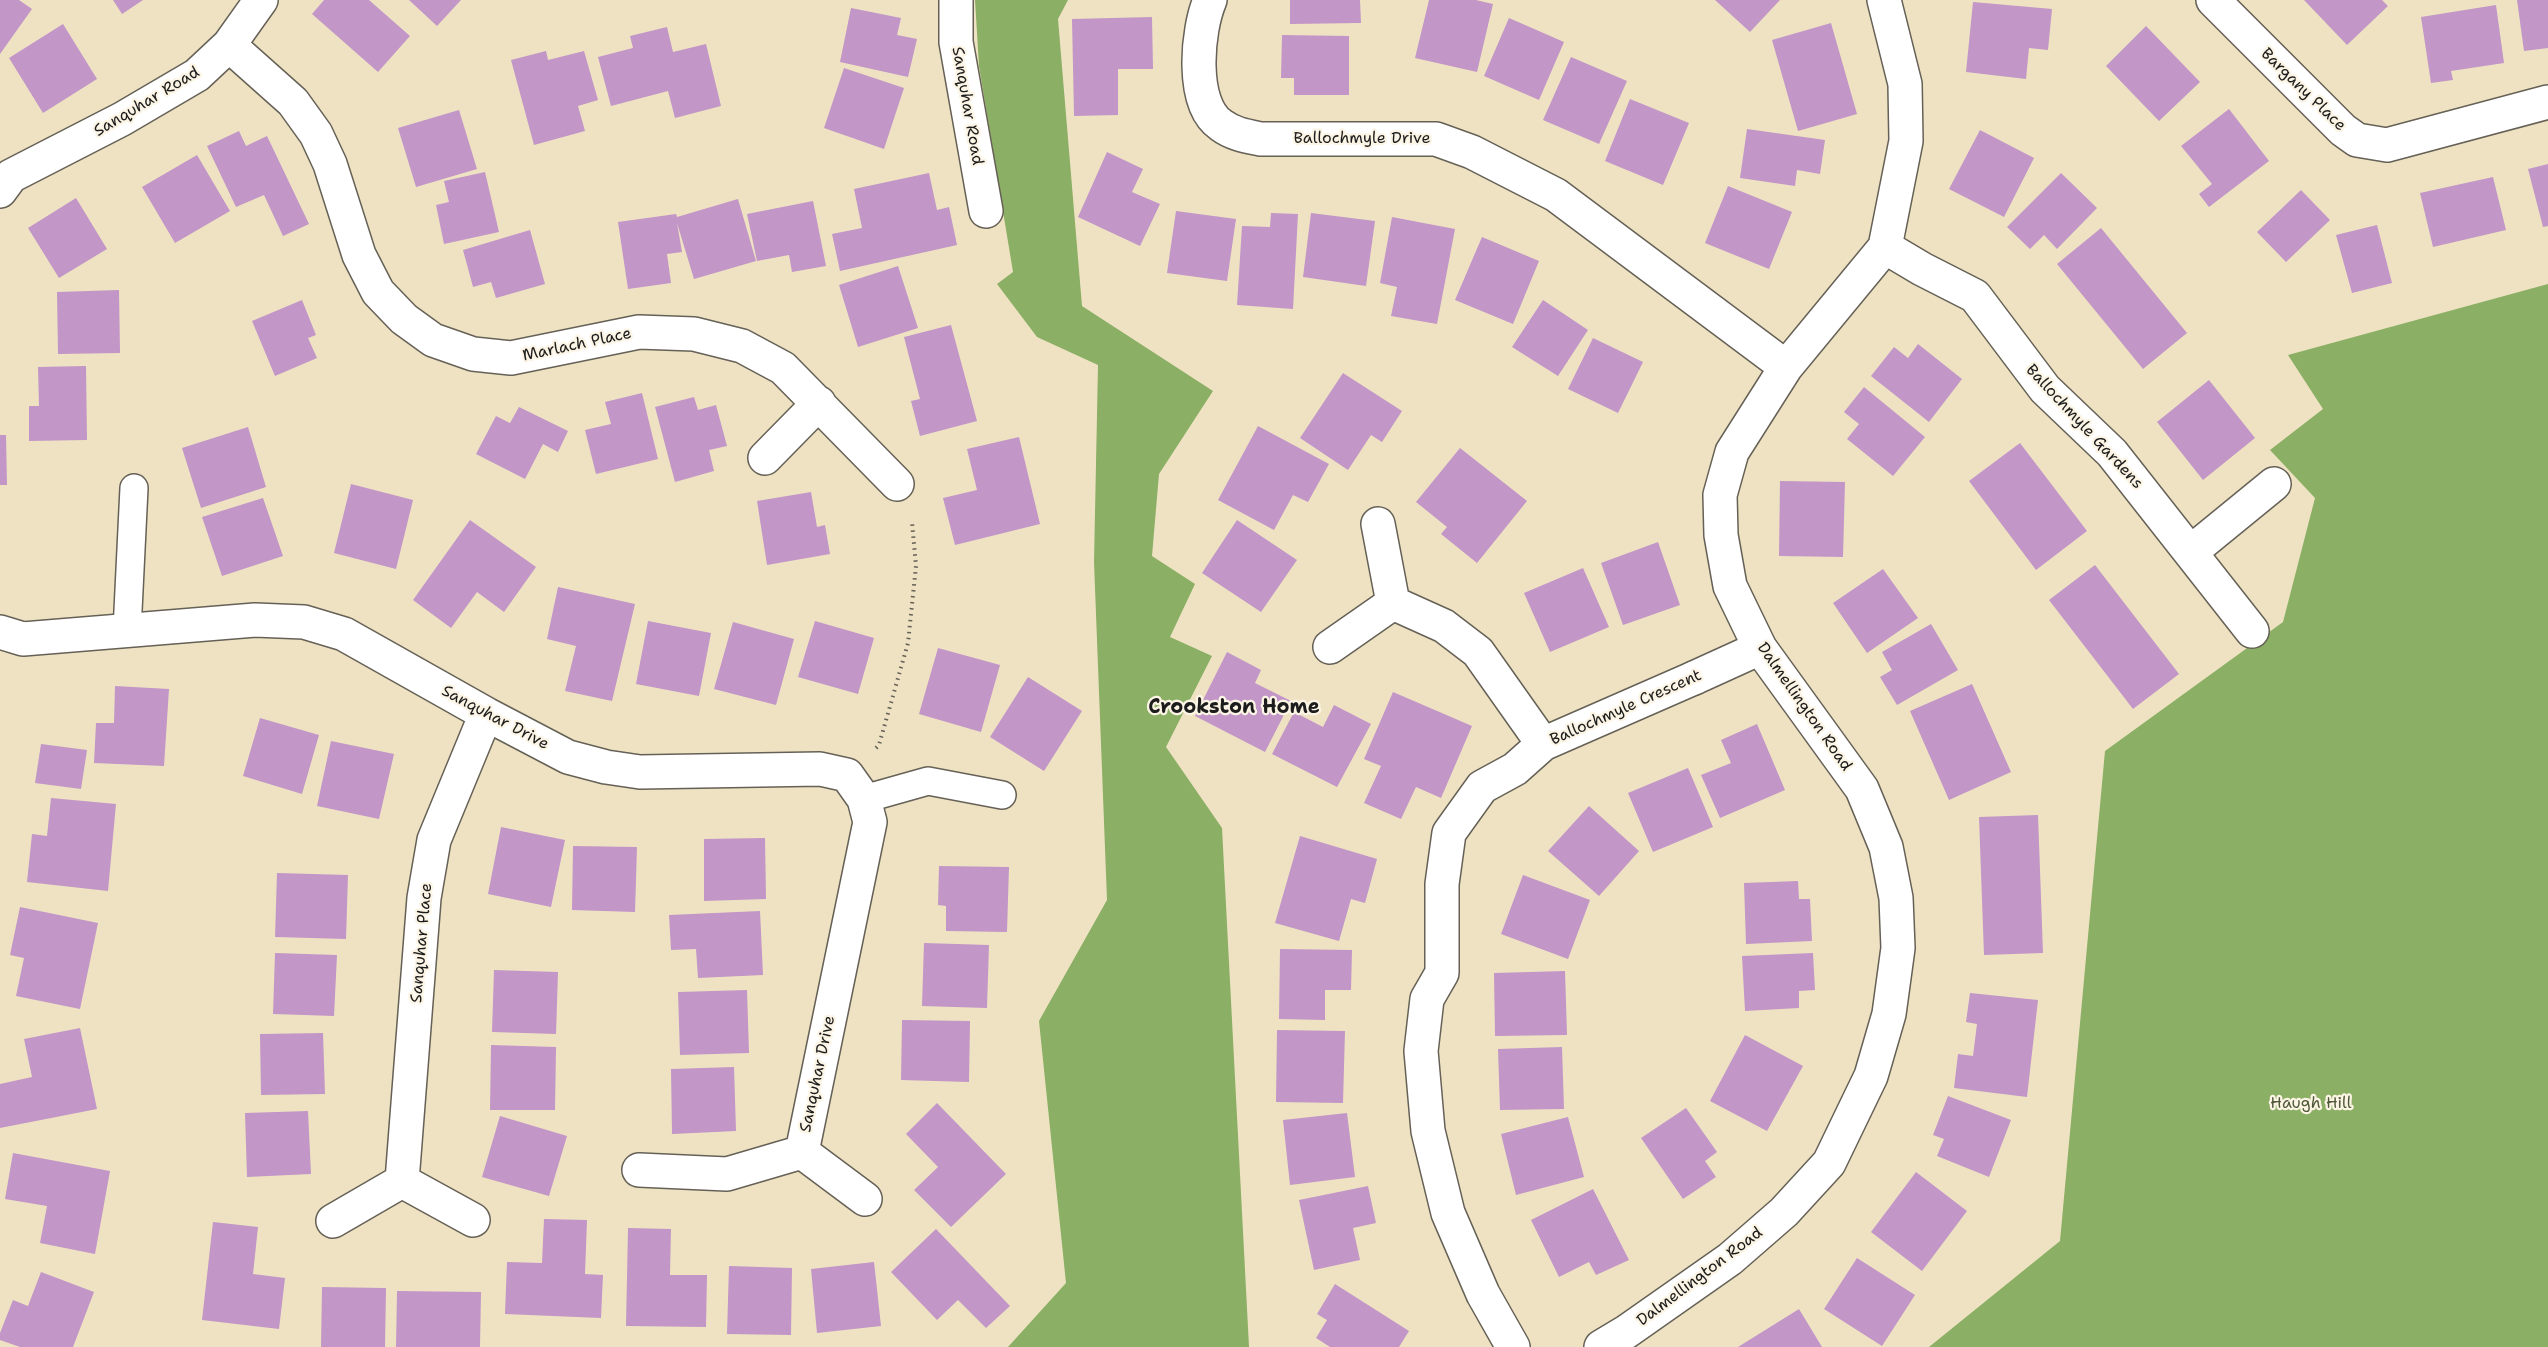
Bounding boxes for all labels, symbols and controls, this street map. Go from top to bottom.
street label: Sanquhar Road [947,45,987,167]
street label: Bargany Place [2257,45,2349,135]
street label: Sanquhar Road [91,63,203,141]
street label: Ballochmyle Drive [1293,129,1431,149]
street label: Marlach Place [521,324,633,366]
street label: Ballochmyle Gardens [2021,361,2147,493]
street label: Dalmellington Road [1752,639,1856,775]
street label: Ballochmyle Crescent [1547,666,1705,750]
street label: Sanquhar Drive [438,682,552,754]
district label: Crookston Home [1148,696,1320,720]
street label: Sanquhar Place [407,882,437,1004]
street label: Sanquhar Drive [796,1014,840,1134]
park label: Haugh Hill [2270,1094,2352,1114]
street label: Dalmellington Road [1633,1224,1767,1330]

